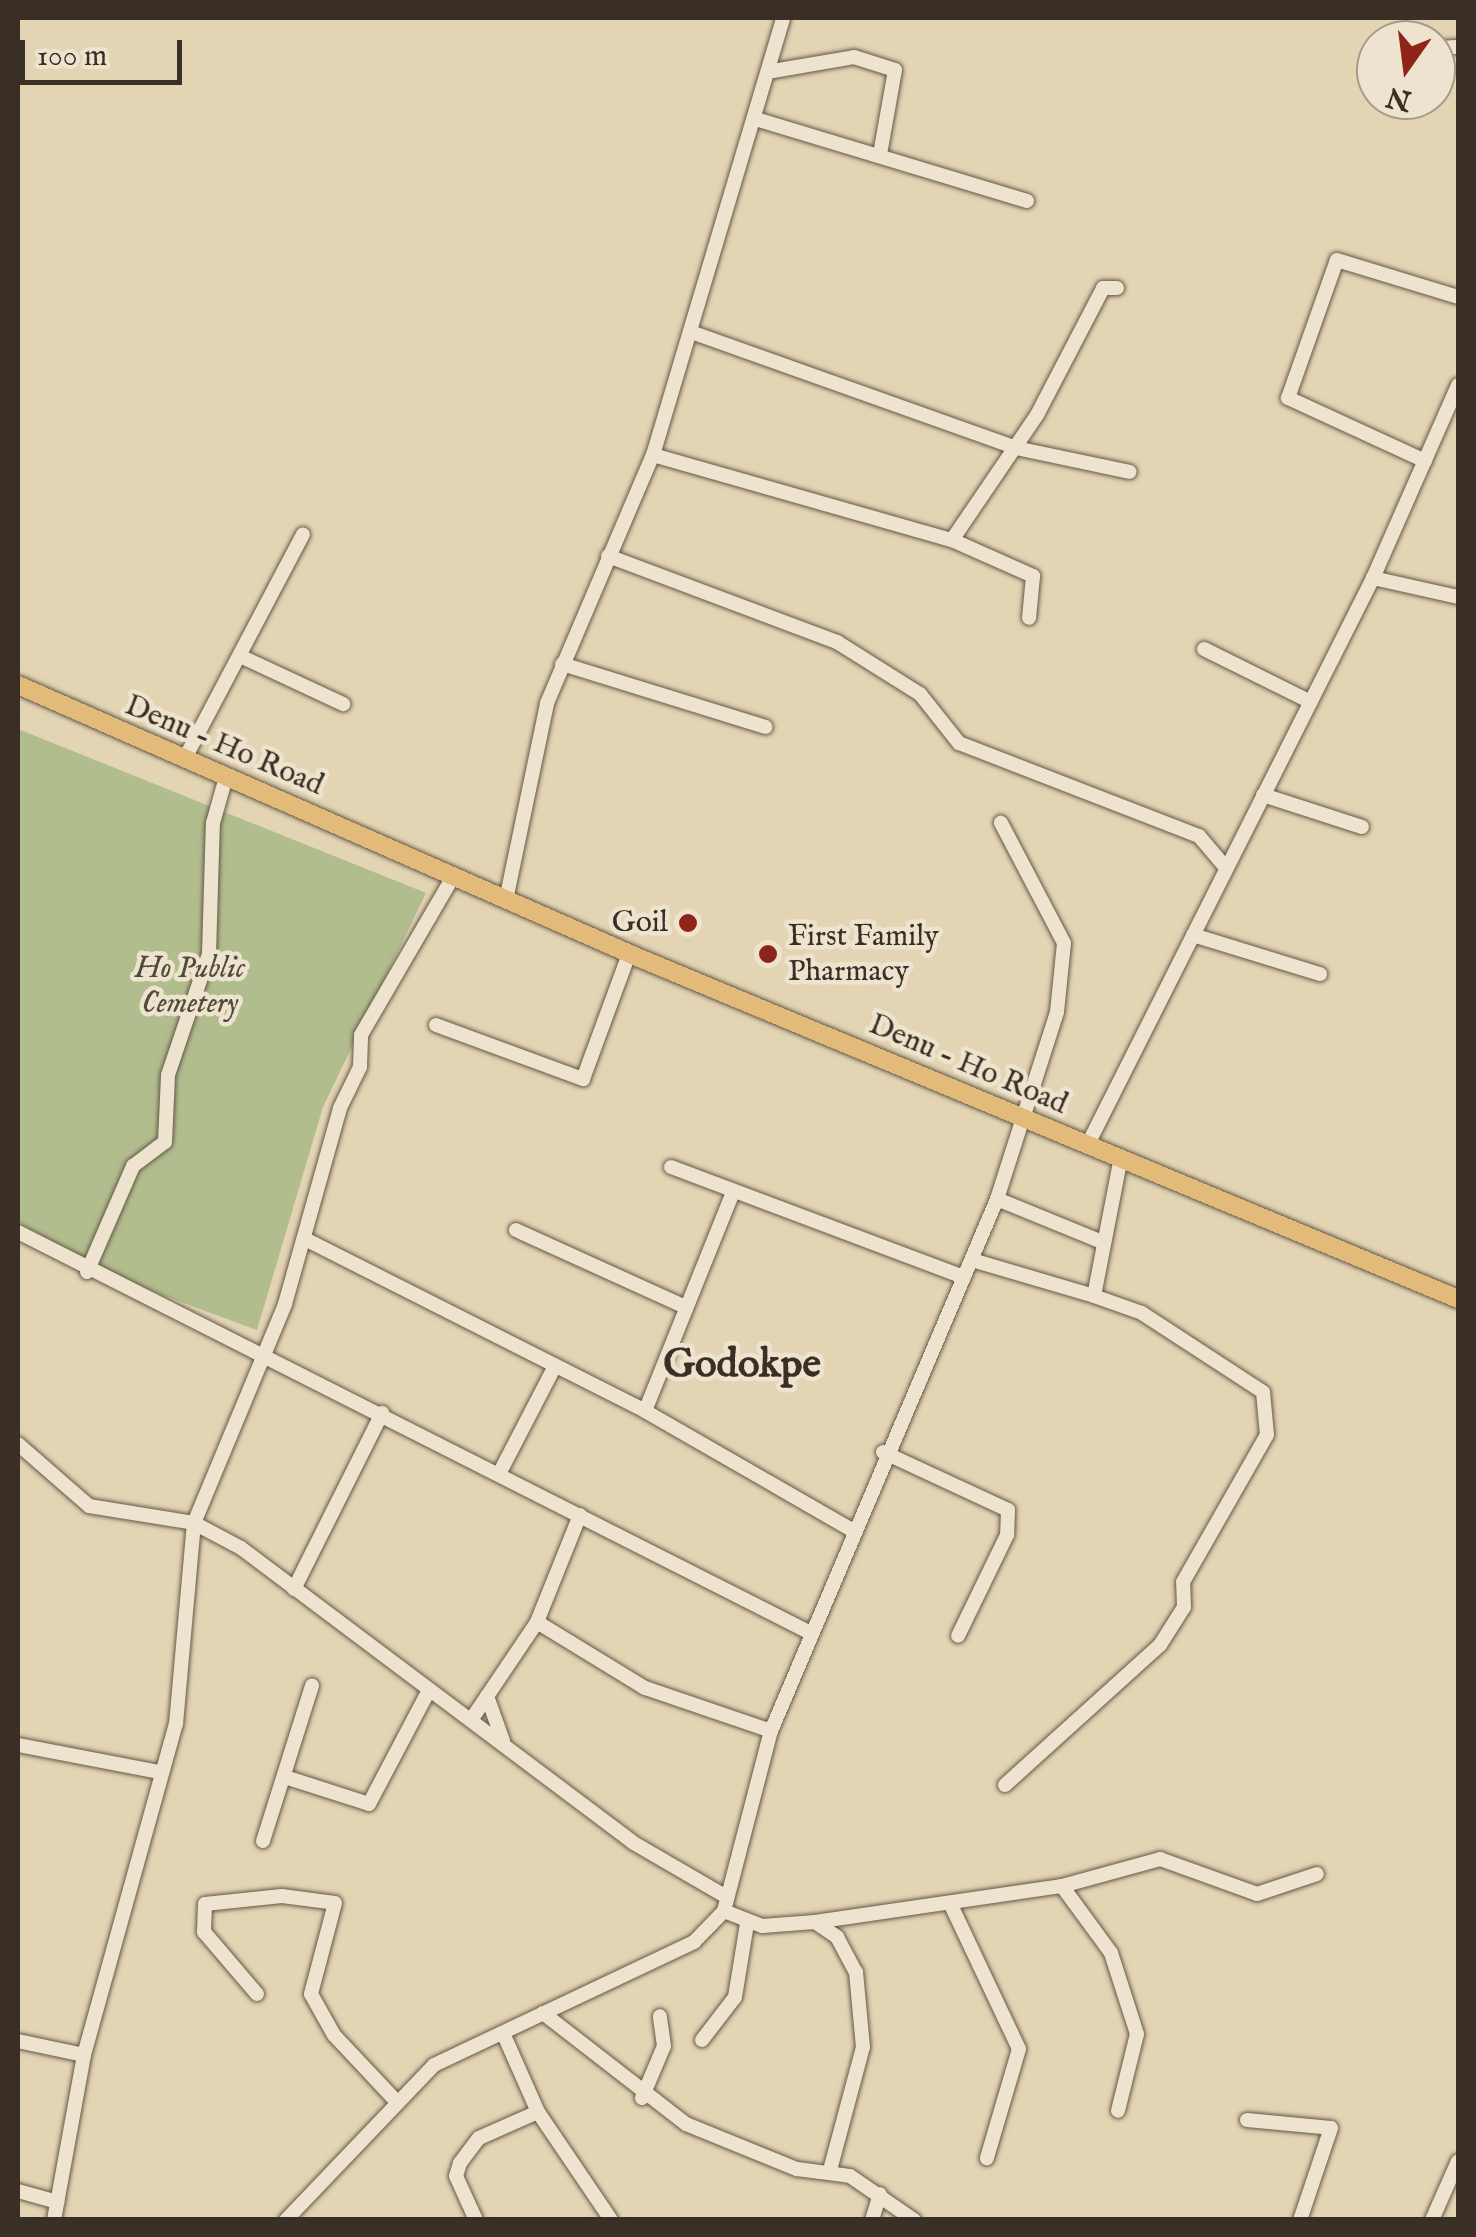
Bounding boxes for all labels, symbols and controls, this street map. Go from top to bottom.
scale bar [25,20,188,82]
north arrow [1356,20,1456,120]
text: 100 m [37,38,107,76]
text: N [1383,78,1415,118]
street label: Denu - Ho Road [119,688,329,804]
place label: Goil [612,905,668,941]
marker: Goil [677,912,699,934]
place label: First Family Pharmacy [788,919,939,990]
marker: First Family Pharmacy [757,943,779,965]
park label: Ho Public Cemetery [135,951,245,1022]
street label: Denu - Ho Road [863,1007,1073,1123]
district label: Godokpe [663,1342,821,1390]

